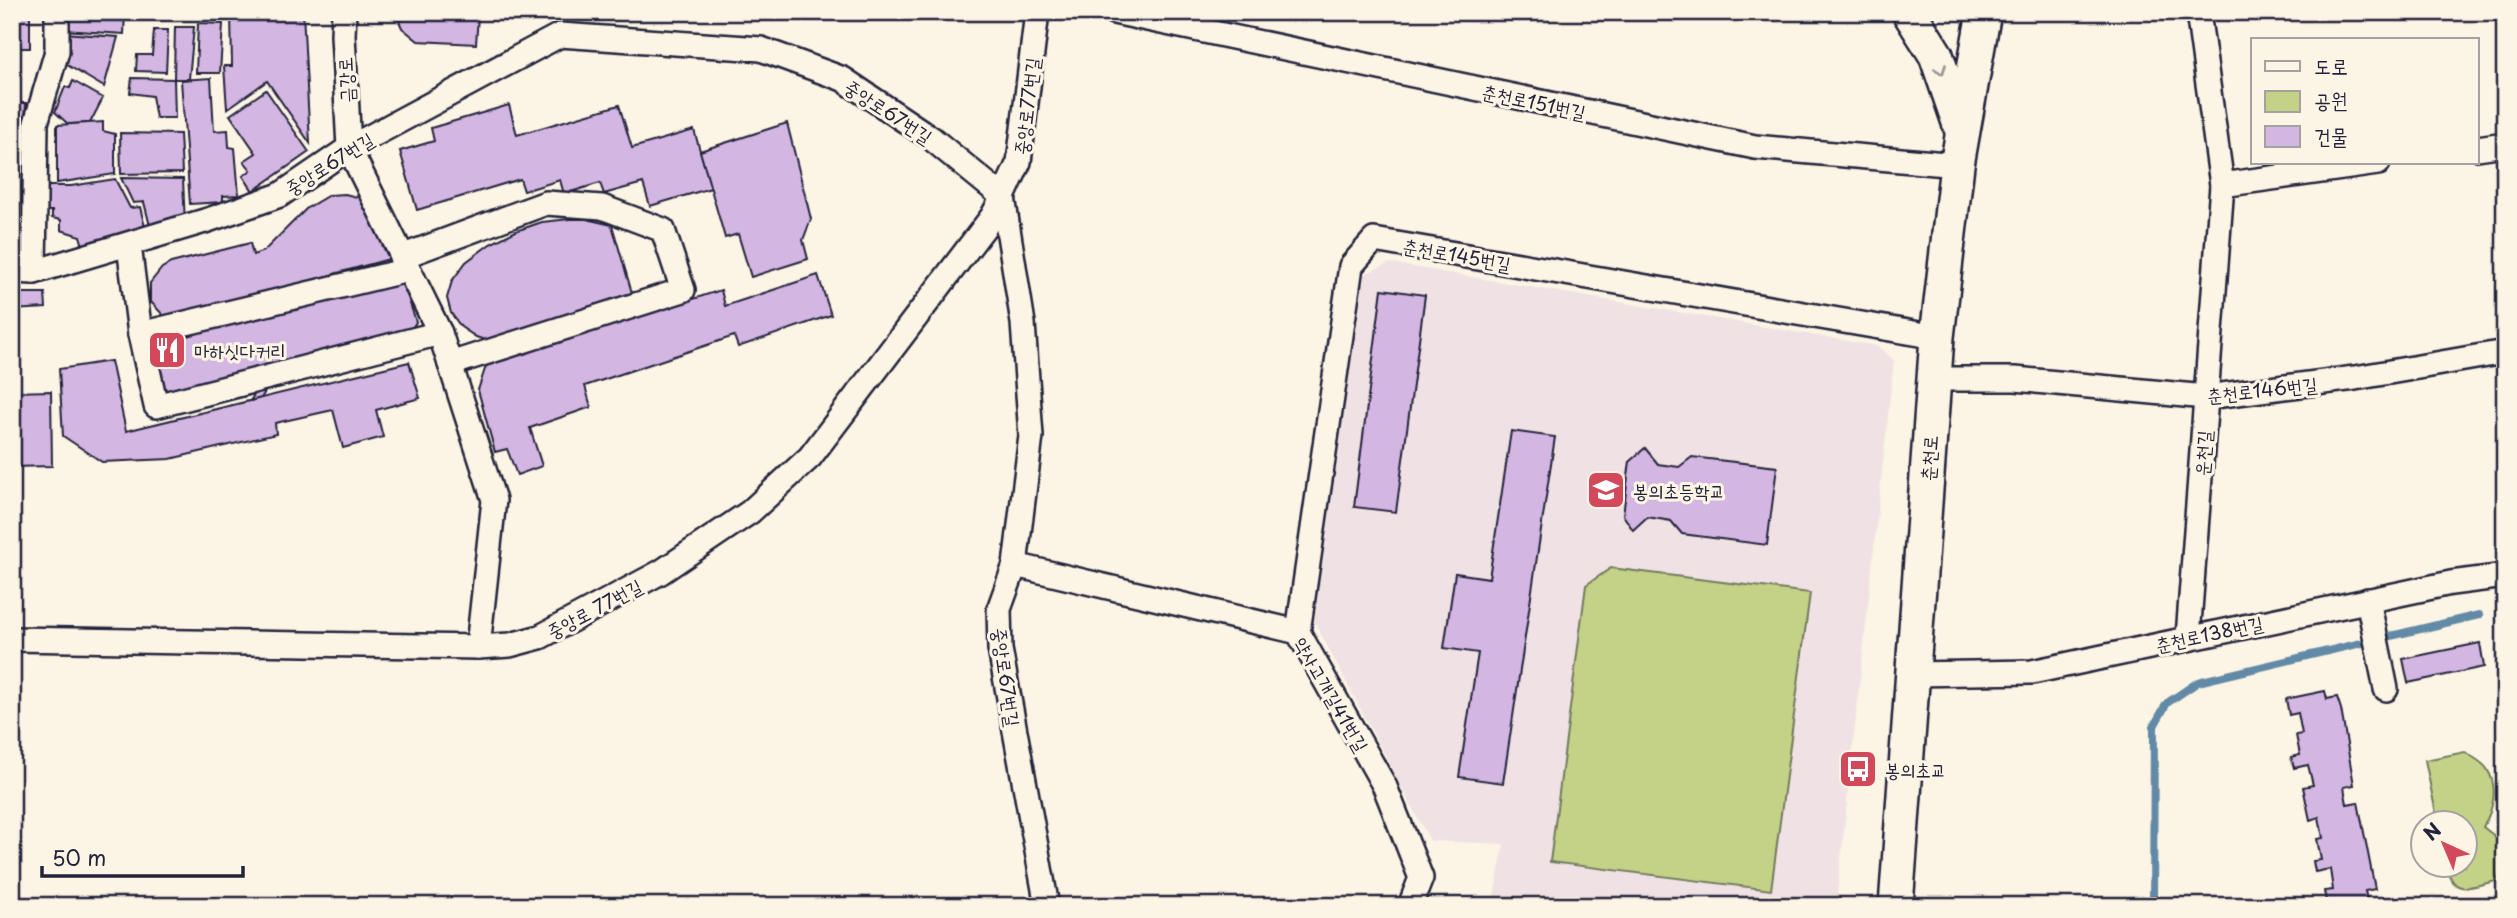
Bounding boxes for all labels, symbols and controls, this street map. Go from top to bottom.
legend [2251,38,2478,164]
text: 도로 [2314,49,2348,81]
street label: 금강로 [330,56,360,104]
street label: 중앙로77번길 [1006,56,1046,156]
one-way arrow [1933,63,1947,75]
street label: 중앙로67번길 [840,72,938,150]
street label: 춘천로151번길 [1480,76,1588,126]
text: 공원 [2314,83,2348,115]
text: 건물 [2314,119,2348,151]
street label: 중앙로67번길 [279,125,379,201]
street label: 춘천로145번길 [1401,231,1513,277]
restaurant icon: 마하싯다커리 [146,329,188,371]
place label: 마하싯다커리 [194,336,286,364]
street label: 춘천로146번길 [2205,369,2319,409]
street label: 운천길 [2186,429,2218,477]
street label: 춘천로 [1912,434,1944,482]
school or university icon: 봉의초등학교 [1585,469,1627,511]
place label: 봉의초등학교 [1633,476,1725,504]
street label: 중앙로 77번길 [541,571,647,645]
street label: 춘천로138번길 [2153,608,2265,658]
street label: 중앙로67번길 [986,626,1028,728]
street label: 약사고개길41번길 [1288,632,1376,756]
bus stop icon: 봉의초교 [1837,748,1879,790]
place label: 봉의초교 [1885,755,1946,783]
north arrow [2408,810,2478,880]
text: N [2416,816,2447,846]
scale bar [42,834,243,878]
text: 50 m [52,841,106,873]

